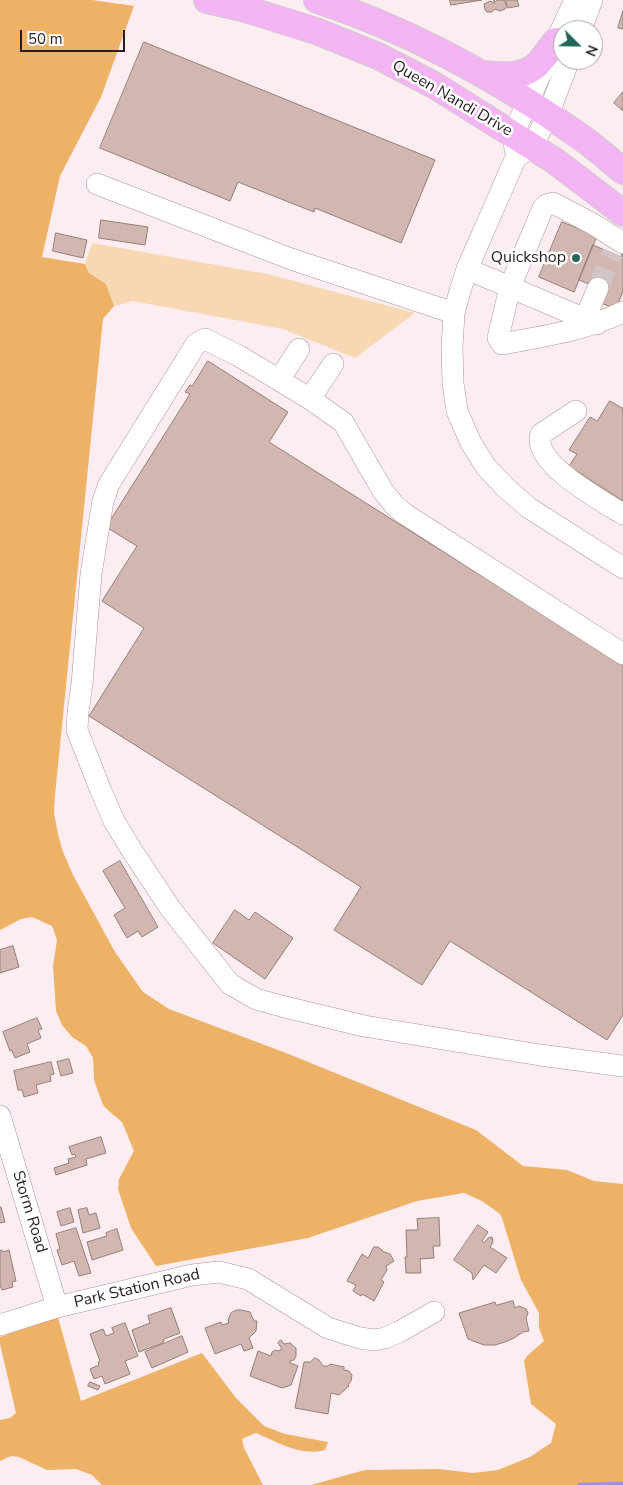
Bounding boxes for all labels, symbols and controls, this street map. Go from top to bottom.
scale bar [22,20,128,52]
north arrow [553,20,603,70]
text: 50 m [28,29,63,49]
text: N [581,42,602,59]
street label: Queen Nandi Drive [388,57,516,141]
place label: Quickshop [491,248,566,268]
marker: Quickshop [570,252,582,264]
street label: Storm Road [7,1169,51,1255]
street label: Park Station Road [72,1265,202,1313]

